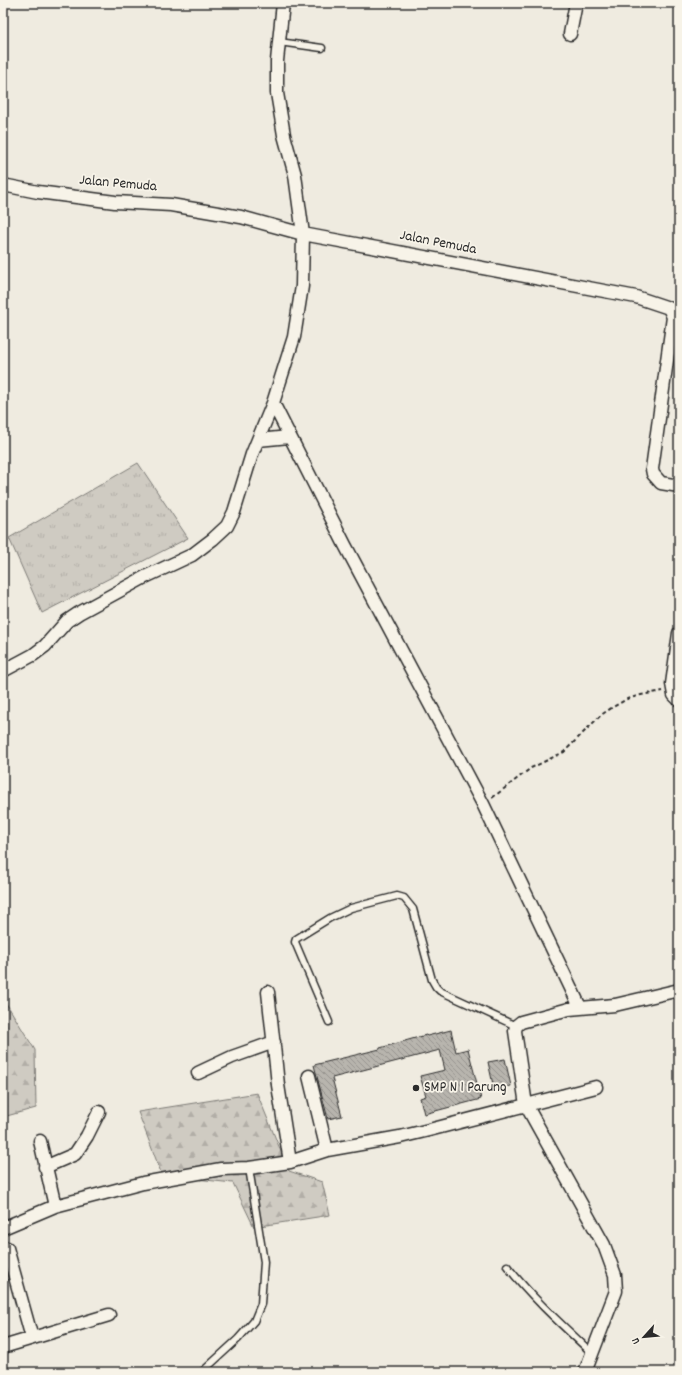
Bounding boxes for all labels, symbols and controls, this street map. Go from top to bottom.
street label: Jalan Pemuda [78,170,159,198]
street label: Jalan Pemuda [398,225,479,261]
place label: SMP N 1 Parung [424,1077,507,1099]
marker: SMP N 1 Parung [411,1083,421,1093]
north arrow [624,1317,664,1357]
text: U [629,1335,645,1347]

